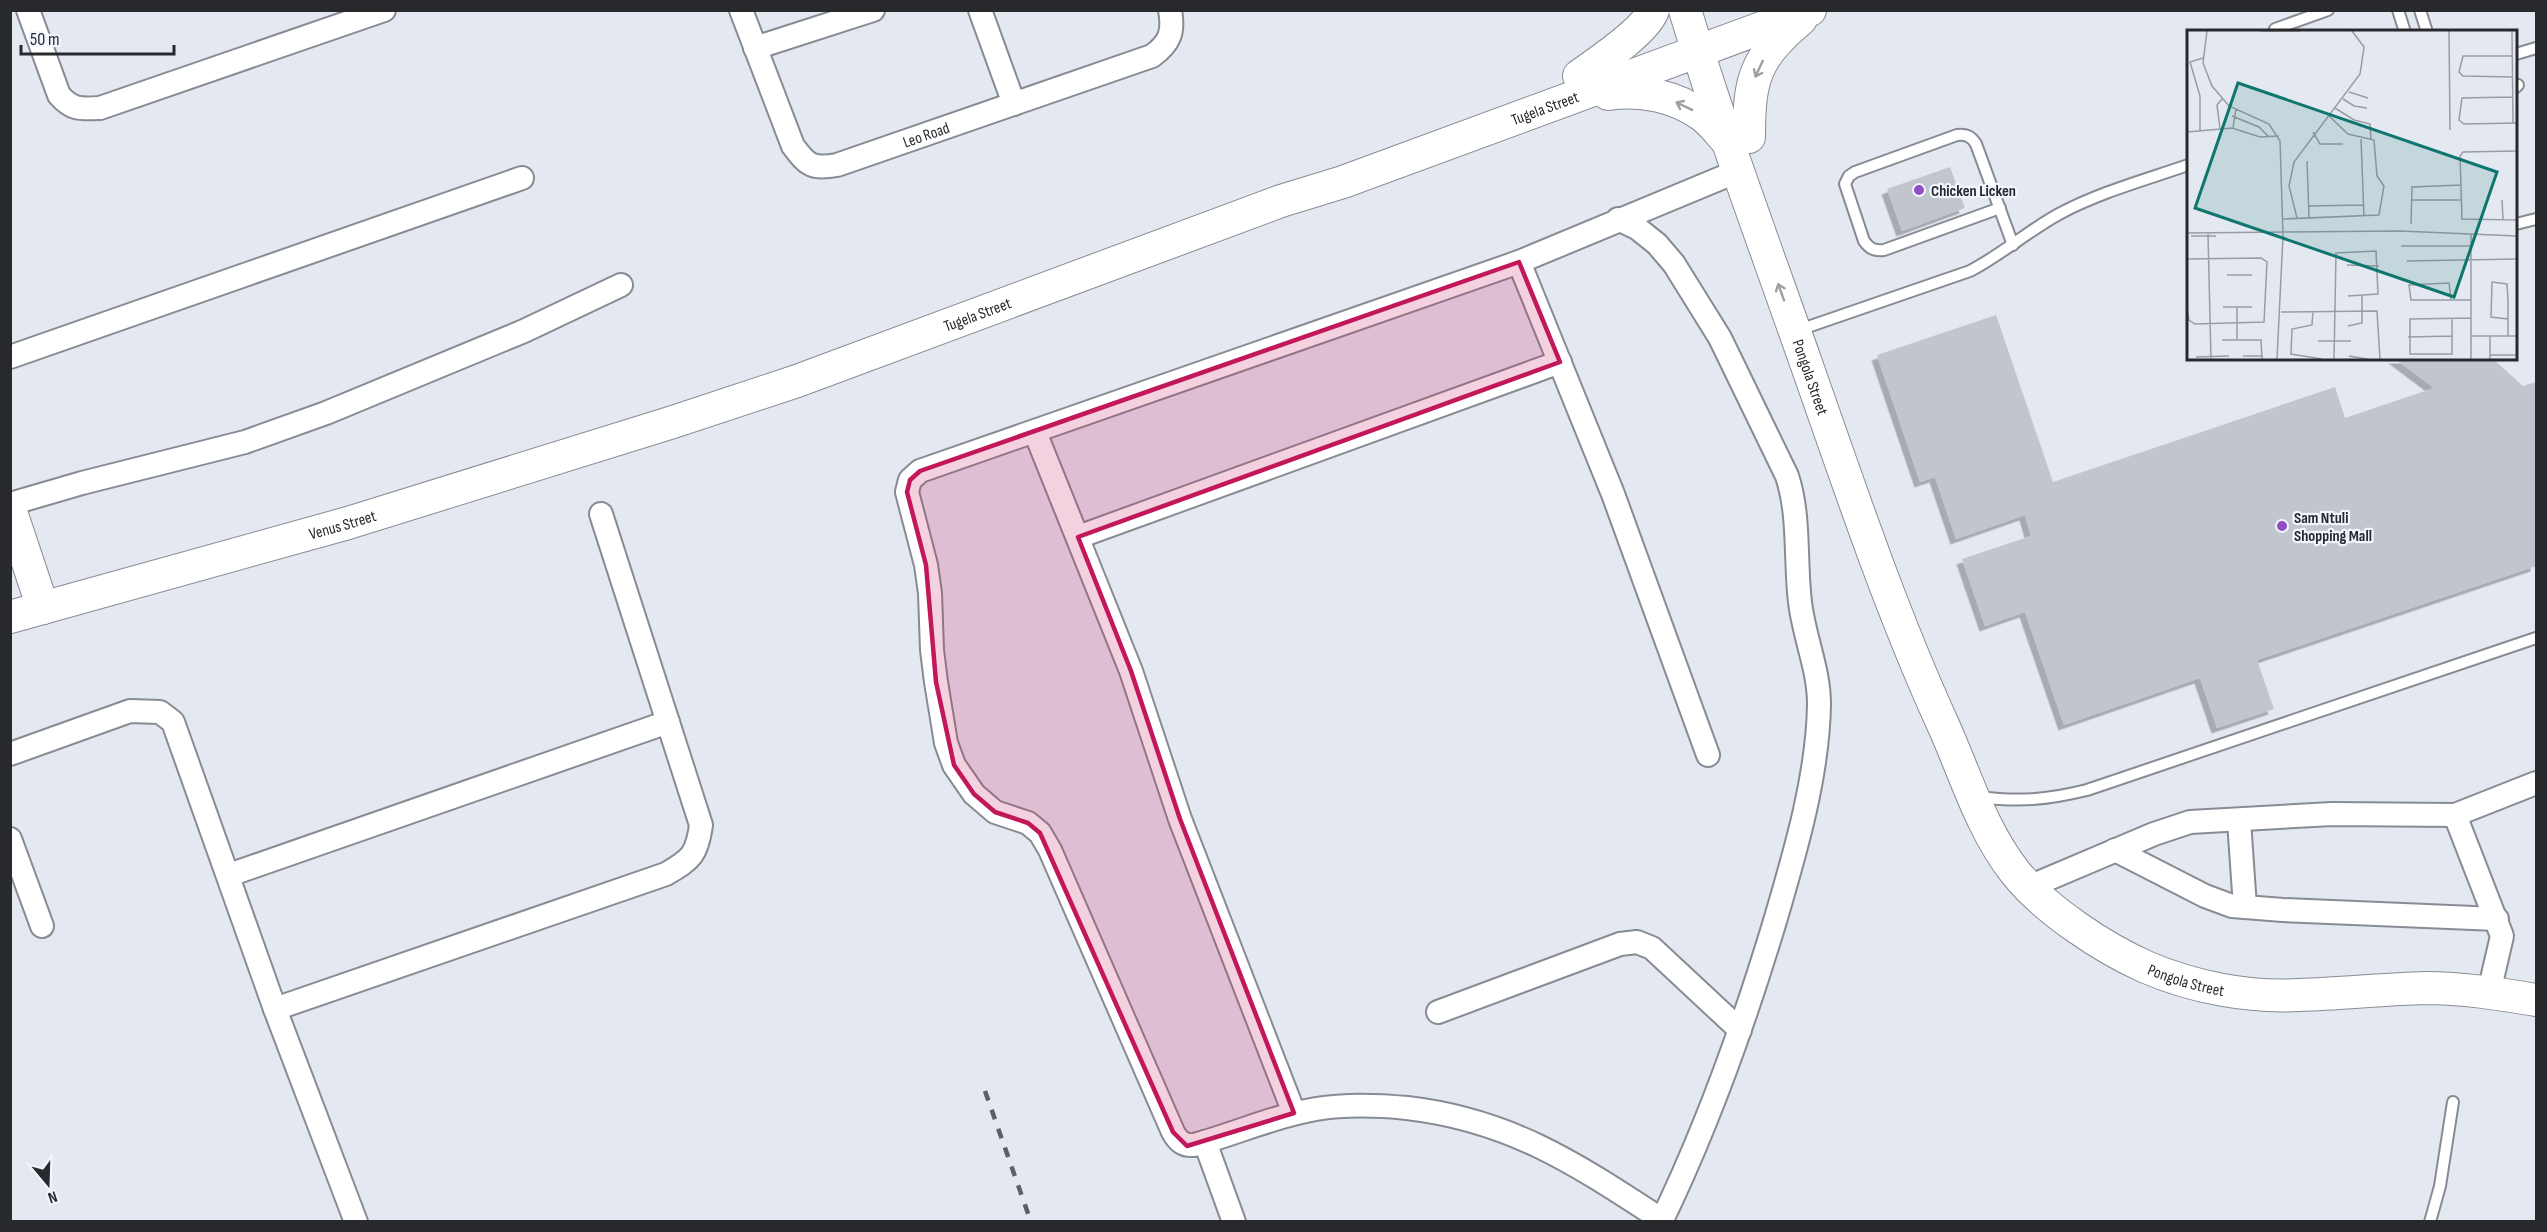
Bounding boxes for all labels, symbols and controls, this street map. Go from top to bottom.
scale bar [21,18,174,56]
text: 50 m [30,29,60,50]
inset map [2187,30,2517,360]
one-way arrow [1753,60,1764,78]
street label: Tugela Street [1509,88,1582,130]
one-way arrow [1675,99,1693,111]
street label: Leo Road [901,119,952,152]
place label: Chicken Licken [1931,182,2016,201]
marker: Chicken Licken [1912,183,1926,197]
one-way arrow [1774,283,1785,302]
street label: Tugela Street [941,294,1014,337]
street label: Pongola Street [1787,337,1832,418]
street label: Venus Street [307,507,379,544]
place label: Sam Ntuli Shopping Mall [2294,509,2372,546]
marker: Sam Ntuli Shopping Mall [2275,519,2289,533]
street label: Pongola Street [2144,961,2226,1001]
north arrow [18,1154,78,1214]
text: N [45,1186,60,1207]

